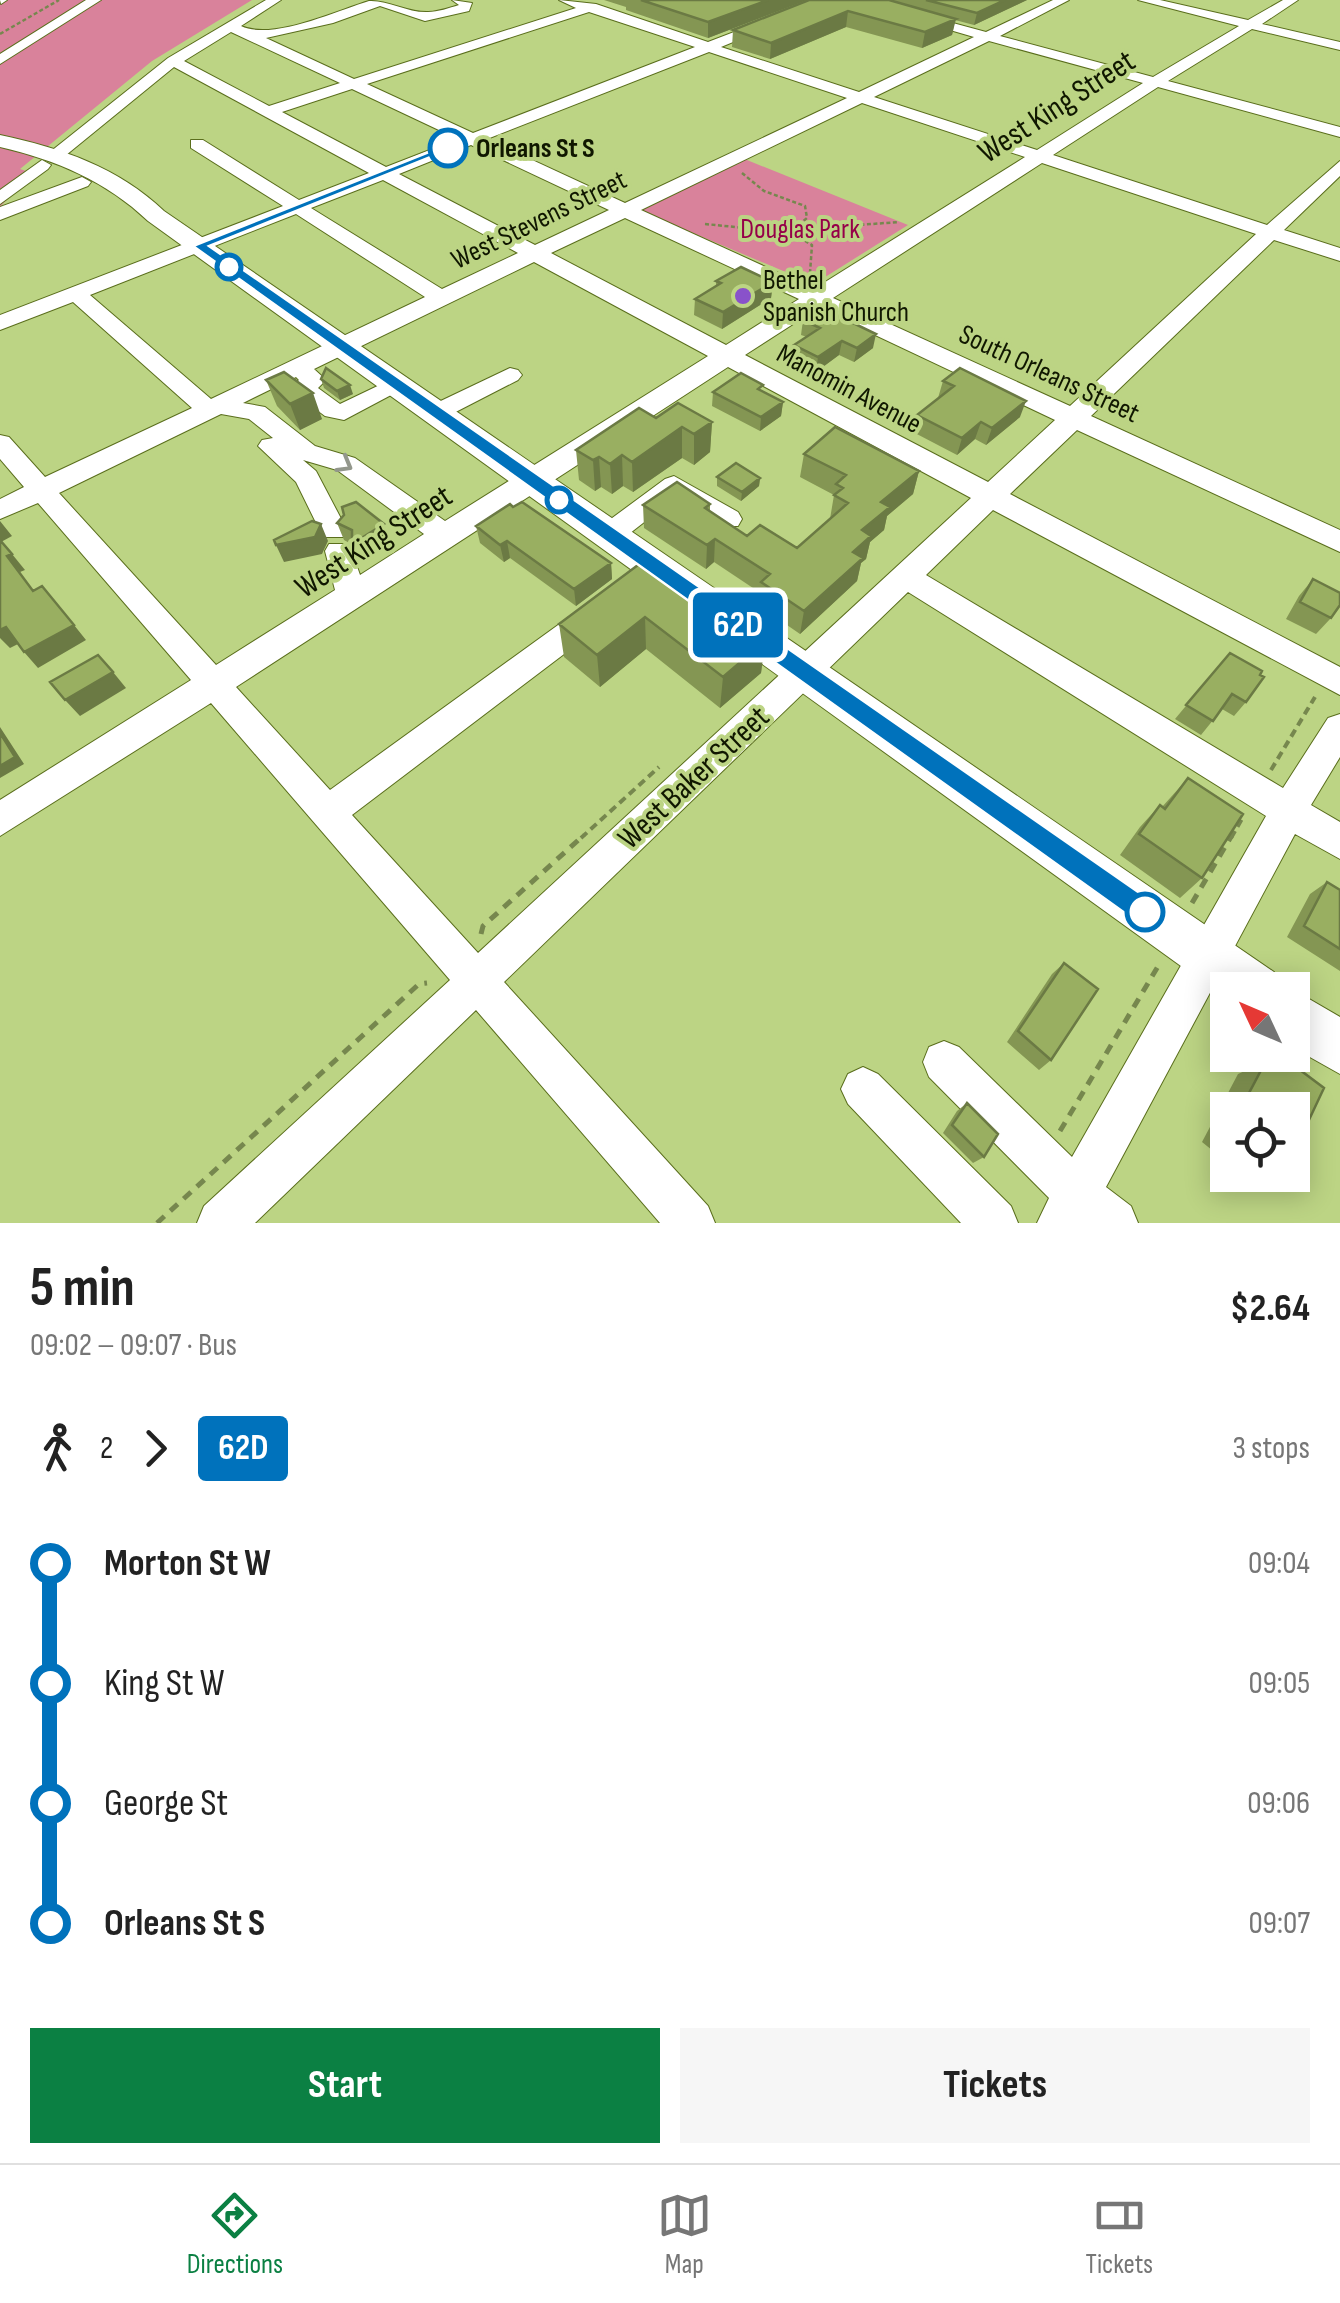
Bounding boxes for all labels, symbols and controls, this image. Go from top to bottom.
street label: West King Street [971,42,1143,172]
marker: Orleans St S [429,129,467,167]
place label: Orleans St S [476,132,595,165]
street label: West Stevens Street [446,163,632,277]
park label: Douglas Park [740,213,860,246]
unlabelled marker [216,254,242,280]
place label: Bethel Spanish Church [763,264,909,329]
marker: Bethel Spanish Church [732,285,754,307]
street label: South Orleans Street [954,318,1144,430]
street label: Manomin Avenue [771,337,927,441]
one-way arrow [334,453,352,473]
street label: West King Street [288,477,460,607]
unlabelled marker [546,487,572,513]
line badge: 62D [680,592,796,658]
text: 62D [713,604,763,647]
street label: West Baker Street [610,698,778,858]
unlabelled marker [1126,893,1164,931]
north arrow [1210,972,1310,1072]
map controls [1210,972,1310,1192]
button: locate [1210,1092,1310,1192]
text: 5 min [30,1255,135,1322]
text: $2.64 [1230,1286,1310,1331]
text: 09:02 – 09:07 · Bus [30,1326,237,1365]
icon: walk [30,1421,85,1476]
icon: forward [128,1421,183,1476]
text: 62D [218,1427,268,1470]
text: 2 [100,1429,113,1468]
text: 3 stops [1232,1429,1310,1468]
text: Morton St W [104,1541,271,1586]
text: 09:04 [1248,1544,1310,1583]
text: King St W [104,1661,224,1706]
text: 09:05 [1248,1664,1310,1703]
text: George St [104,1781,228,1826]
text: 09:06 [1247,1784,1310,1823]
text: Orleans St S [104,1901,265,1946]
text: 09:07 [1249,1904,1310,1943]
button: Start [30,2028,660,2143]
button: Tickets [680,2028,1310,2143]
tab: Directions [187,2188,283,2281]
tab: Map [657,2188,712,2281]
tab: Tickets [1086,2188,1153,2281]

